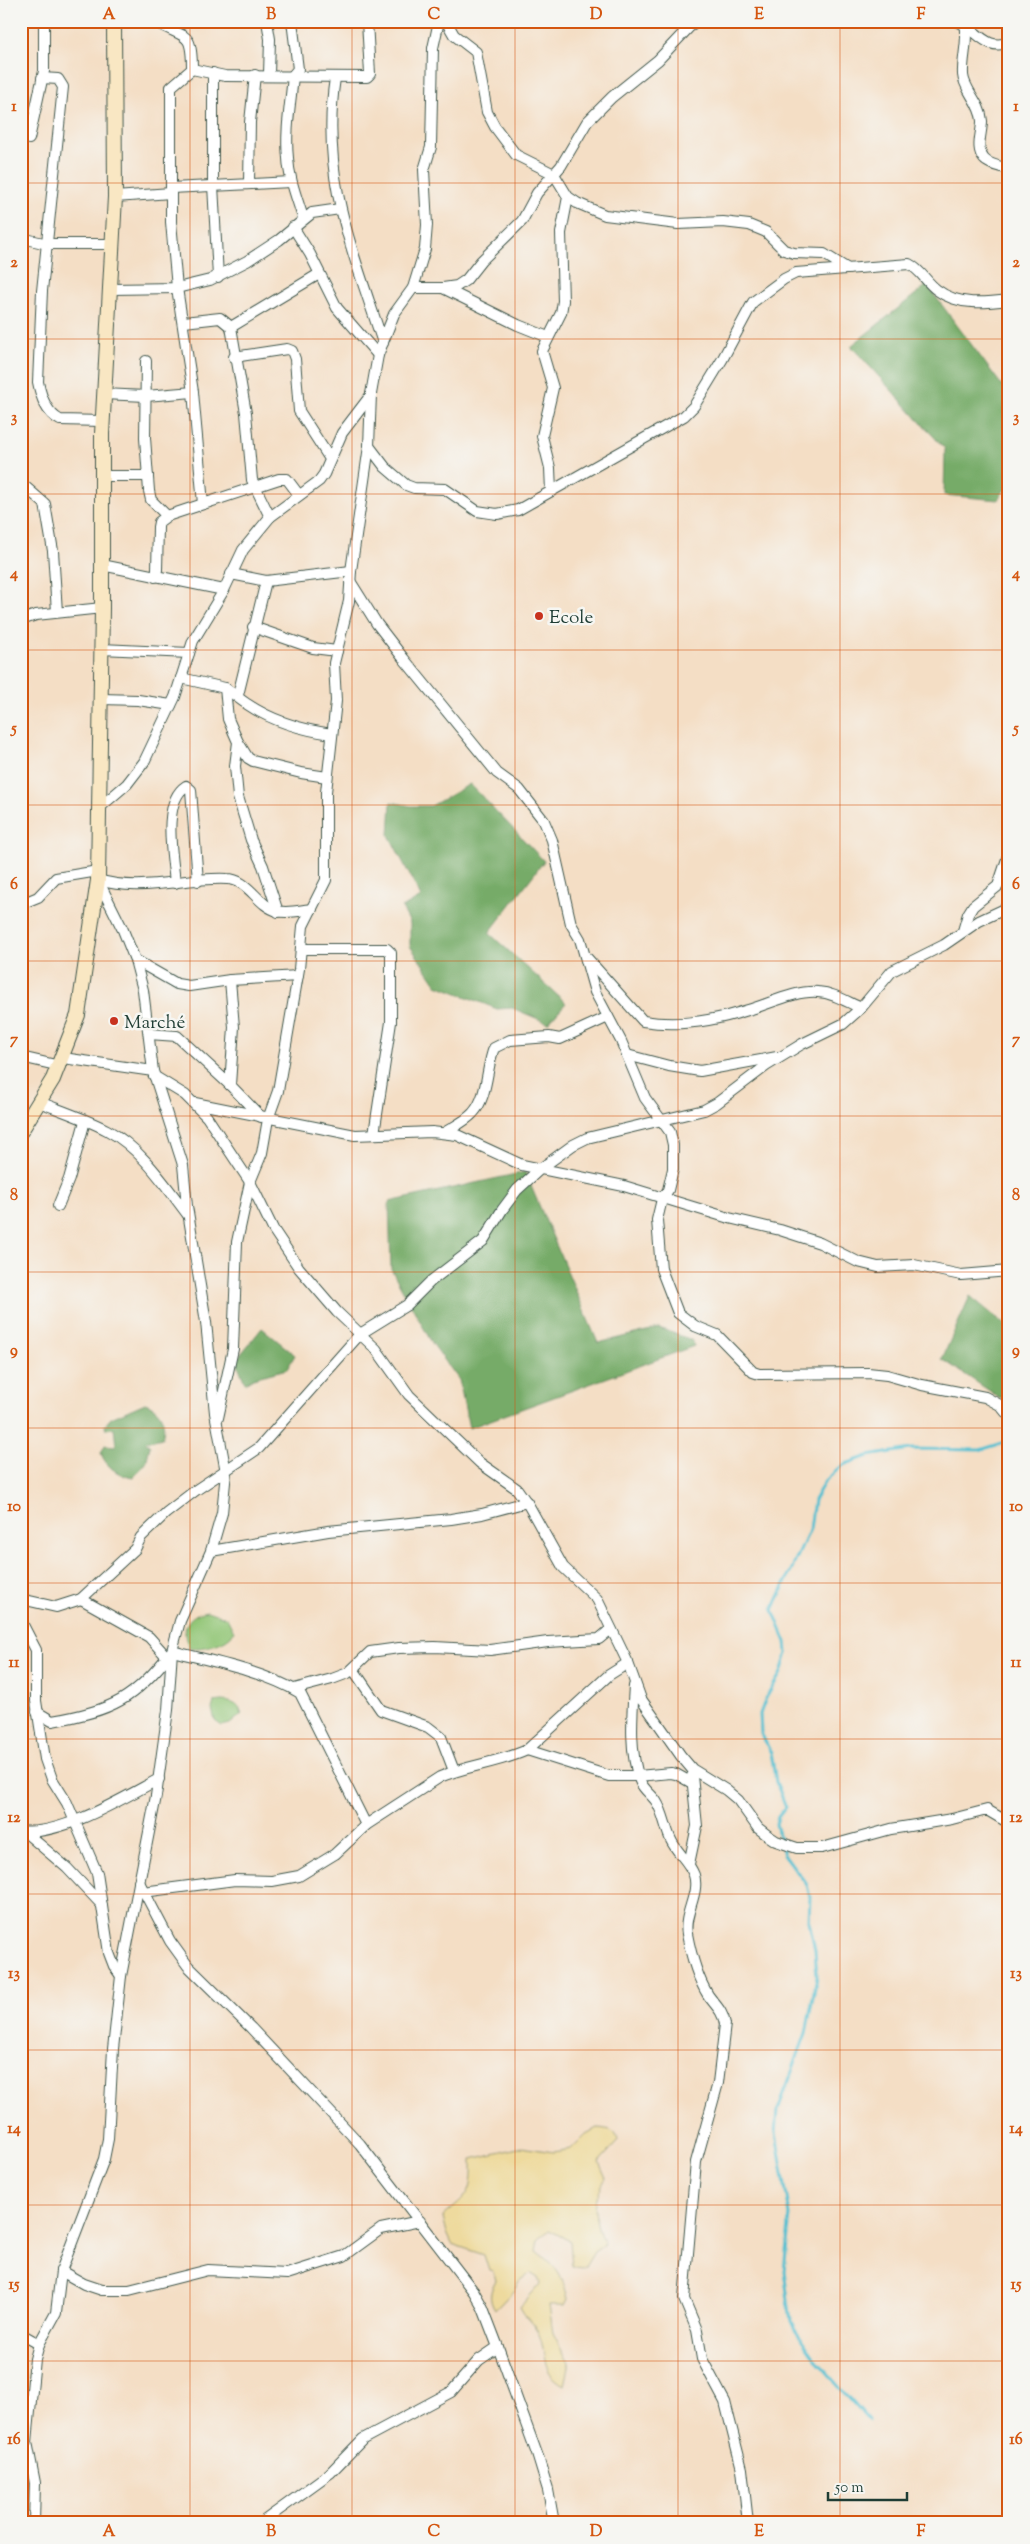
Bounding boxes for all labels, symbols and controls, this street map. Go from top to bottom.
text: A [103,4,116,27]
text: B [266,4,276,27]
text: C [428,4,441,27]
text: D [590,4,603,27]
text: E [754,4,764,27]
text: F [917,4,926,27]
text: 1 [11,96,17,119]
text: 1 [1013,96,1019,119]
text: 2 [10,252,18,275]
text: 2 [1012,252,1020,275]
text: 3 [11,407,18,430]
text: 3 [1013,407,1020,430]
text: 4 [9,563,18,586]
text: 4 [1011,563,1020,586]
place label: Ecole [549,605,593,632]
marker: Ecole [533,610,545,622]
text: 5 [9,718,17,741]
text: 5 [1011,718,1019,741]
text: 6 [10,874,18,897]
text: 6 [1012,874,1020,897]
place label: Marché [124,1010,186,1037]
marker: Marché [108,1015,120,1027]
text: 7 [10,1029,19,1052]
text: 7 [1012,1029,1021,1052]
text: 8 [10,1185,18,1208]
text: 8 [1012,1185,1020,1208]
text: 9 [10,1340,18,1363]
text: 9 [1012,1340,1020,1363]
text: 10 [7,1496,21,1519]
text: 10 [1009,1496,1023,1519]
text: 11 [9,1652,20,1675]
text: 11 [1011,1652,1022,1675]
text: 12 [8,1807,21,1830]
text: 12 [1010,1807,1023,1830]
text: 13 [8,1963,20,1986]
text: 13 [1010,1963,1022,1986]
text: 14 [7,2118,21,2141]
text: 14 [1009,2118,1023,2141]
text: 15 [9,2274,20,2297]
text: 15 [1011,2274,1022,2297]
text: 16 [7,2429,21,2452]
text: 16 [1009,2429,1023,2452]
scale bar [828,2469,906,2501]
text: 50 m [834,2478,864,2499]
text: A [103,2521,116,2544]
text: B [266,2521,276,2544]
text: C [428,2521,441,2544]
text: D [590,2521,603,2544]
text: E [754,2521,764,2544]
text: F [917,2521,926,2544]

